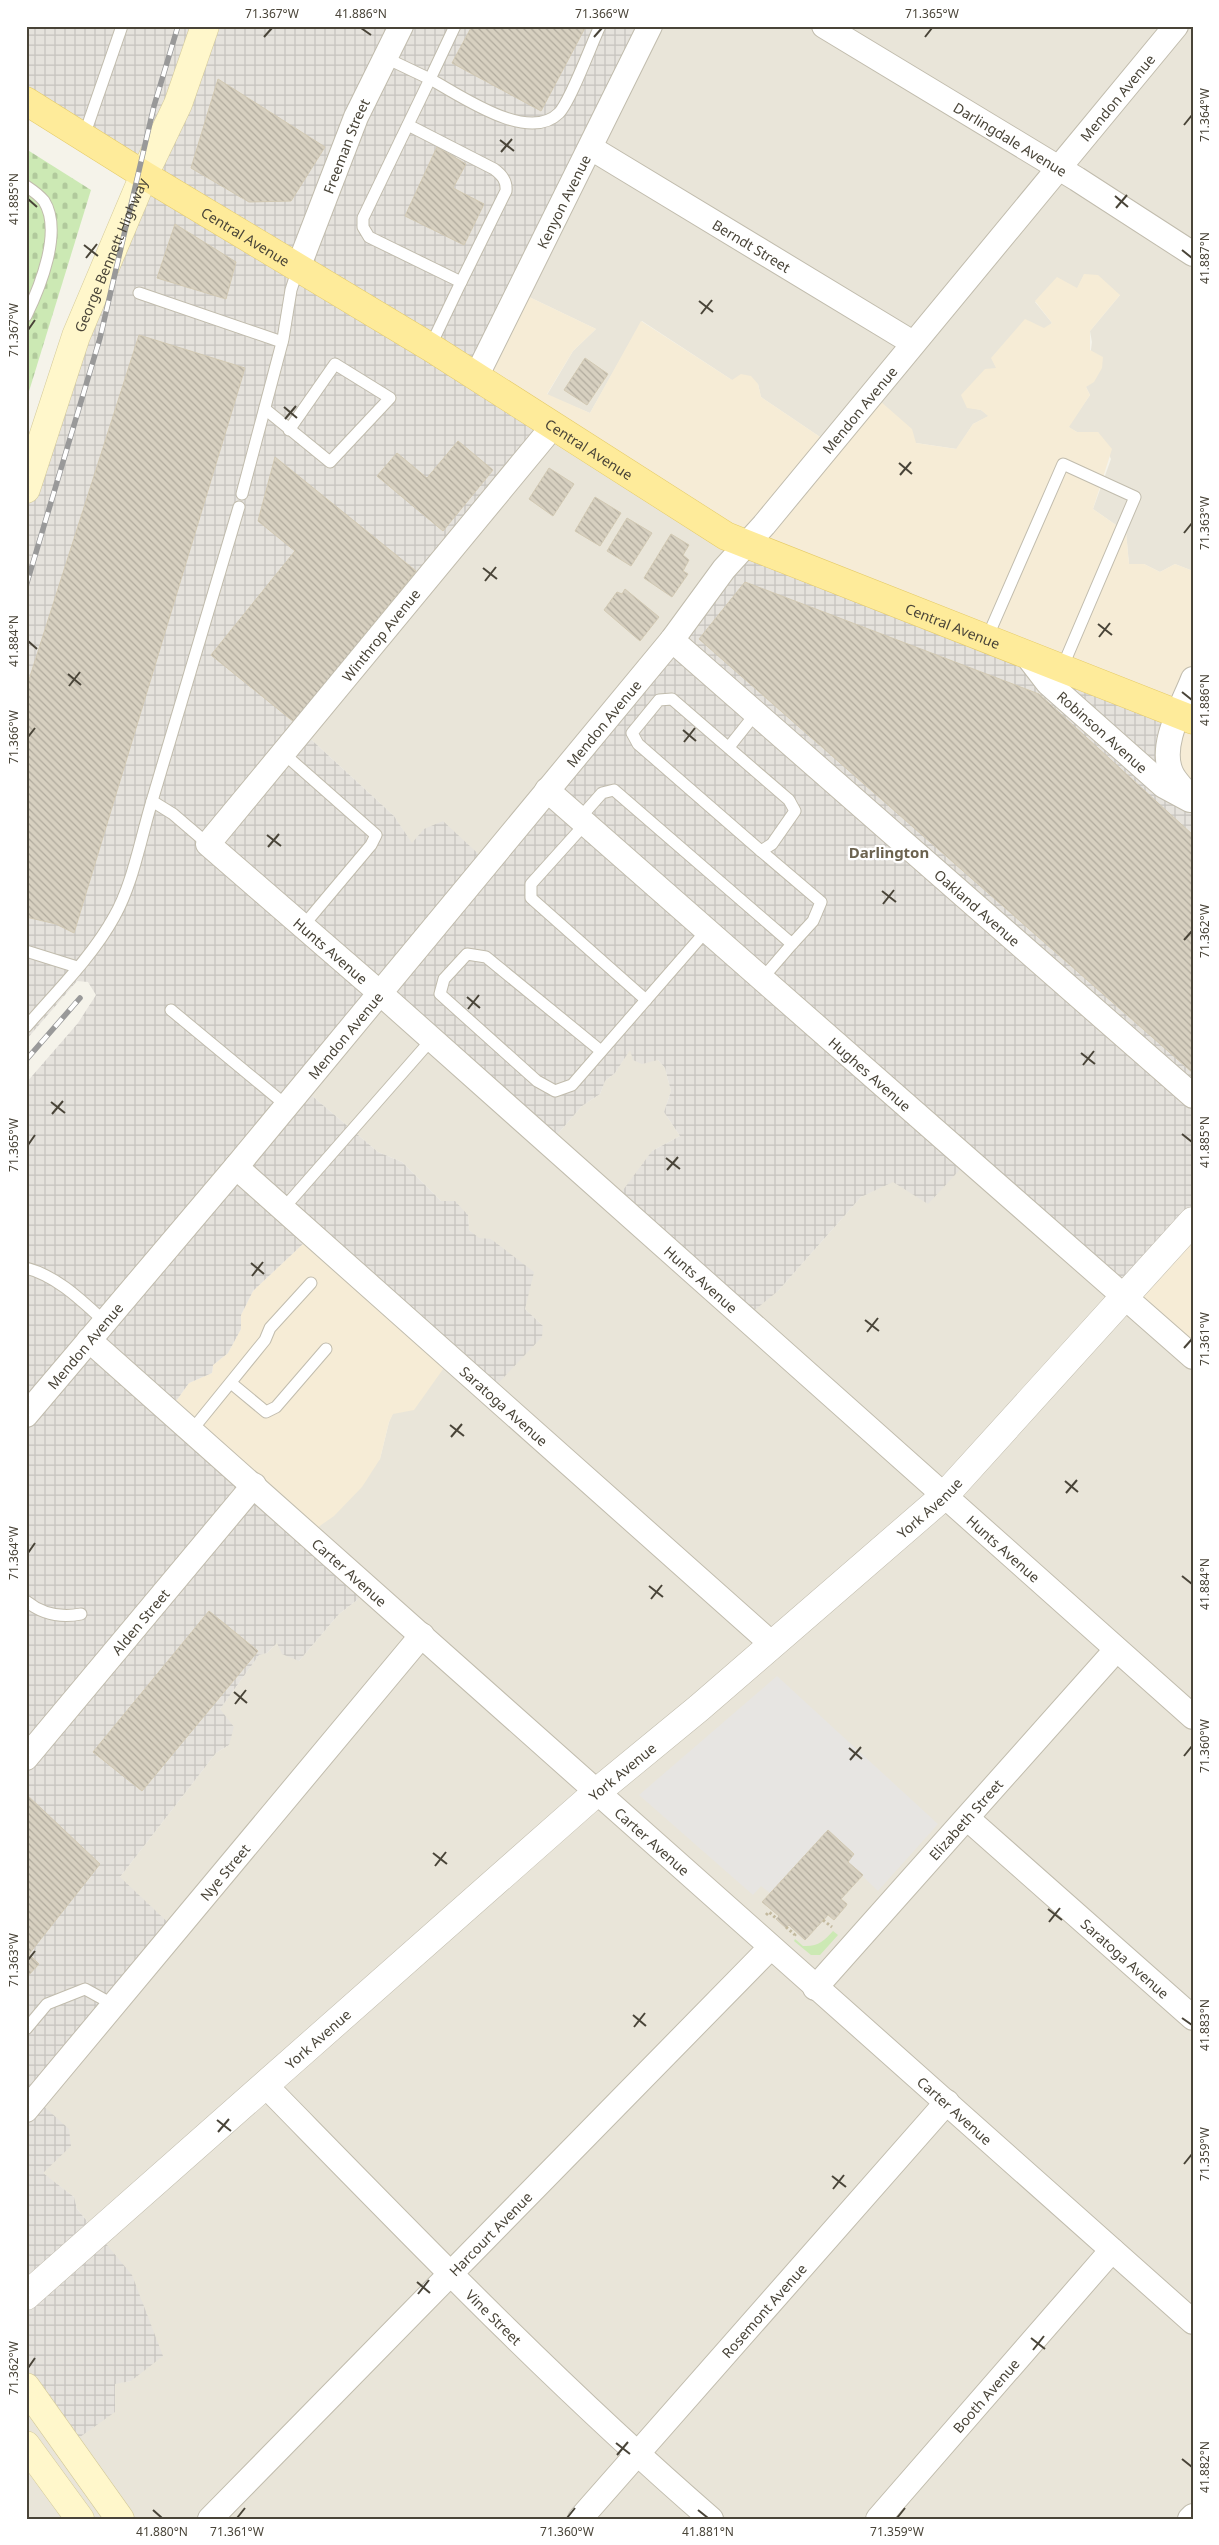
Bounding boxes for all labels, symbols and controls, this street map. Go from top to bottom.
text: 71.367°W [245,5,299,22]
text: 41.886°N [335,5,387,22]
text: 71.366°W [575,5,629,22]
text: 71.365°W [905,5,959,22]
street label: Mendon Avenue [1075,50,1159,145]
text: 71.364°W [1196,88,1213,142]
street label: Freeman Street [318,95,373,196]
street label: Darlingdale Avenue [950,97,1071,180]
street label: Kenyon Avenue [532,151,594,251]
text: 41.885°N [5,173,22,225]
street label: George Bennett Highway [69,174,152,335]
street label: Central Avenue [198,202,294,270]
street label: Berndt Street [709,214,794,276]
text: 41.887°N [1196,232,1213,284]
text: 71.367°W [5,303,22,357]
street label: Mendon Avenue [818,362,901,457]
street label: Central Avenue [542,414,637,484]
text: 71.363°W [1196,496,1213,550]
street label: Winthrop Avenue [338,585,424,685]
street label: Central Avenue [903,598,1003,653]
text: 41.884°N [5,615,22,667]
text: 41.886°N [1196,674,1213,726]
street label: Mendon Avenue [561,675,645,771]
street label: Robinson Avenue [1054,686,1152,777]
text: 71.366°W [5,710,22,764]
district label: Darlington [849,842,929,862]
street label: Oakland Avenue [931,865,1024,950]
text: 71.362°W [1196,904,1213,958]
street label: Hunts Avenue [290,913,372,988]
street label: Mendon Avenue [303,988,387,1083]
street label: Hughes Avenue [825,1032,916,1115]
text: 41.885°N [1196,1116,1213,1168]
text: 71.365°W [5,1118,22,1172]
street label: Hunts Avenue [660,1241,742,1317]
street label: Mendon Avenue [43,1298,127,1393]
text: 71.361°W [1196,1312,1213,1366]
street label: Saratoga Avenue [456,1361,552,1450]
street label: York Avenue [893,1473,966,1542]
street label: Hunts Avenue [963,1511,1044,1586]
text: 71.364°W [5,1526,22,1580]
street label: Carter Avenue [308,1534,391,1610]
text: 41.884°N [1196,1558,1213,1610]
street label: Alden Street [107,1584,173,1658]
text: 71.360°W [1196,1719,1213,1773]
street label: York Avenue [584,1738,660,1805]
street label: Elizabeth Street [924,1775,1006,1864]
street label: Carter Avenue [611,1803,694,1880]
street label: Nye Street [195,1840,254,1904]
street label: Saratoga Avenue [1077,1914,1174,2002]
text: 71.363°W [5,1933,22,1987]
text: 41.883°N [1196,1999,1213,2051]
street label: York Avenue [281,2004,355,2073]
street label: Carter Avenue [914,2072,997,2149]
text: 71.359°W [1196,2127,1213,2181]
street label: Harcourt Avenue [444,2187,536,2280]
street label: Rosemont Avenue [717,2259,810,2362]
street label: Vine Street [462,2285,526,2349]
text: 71.362°W [5,2341,22,2395]
street label: Booth Avenue [948,2354,1023,2436]
text: 41.882°N [1196,2441,1213,2493]
text: 41.880°N [136,2523,188,2540]
text: 71.361°W [210,2523,264,2540]
text: 71.360°W [540,2523,594,2540]
text: 41.881°N [682,2523,734,2540]
text: 71.359°W [870,2523,924,2540]

